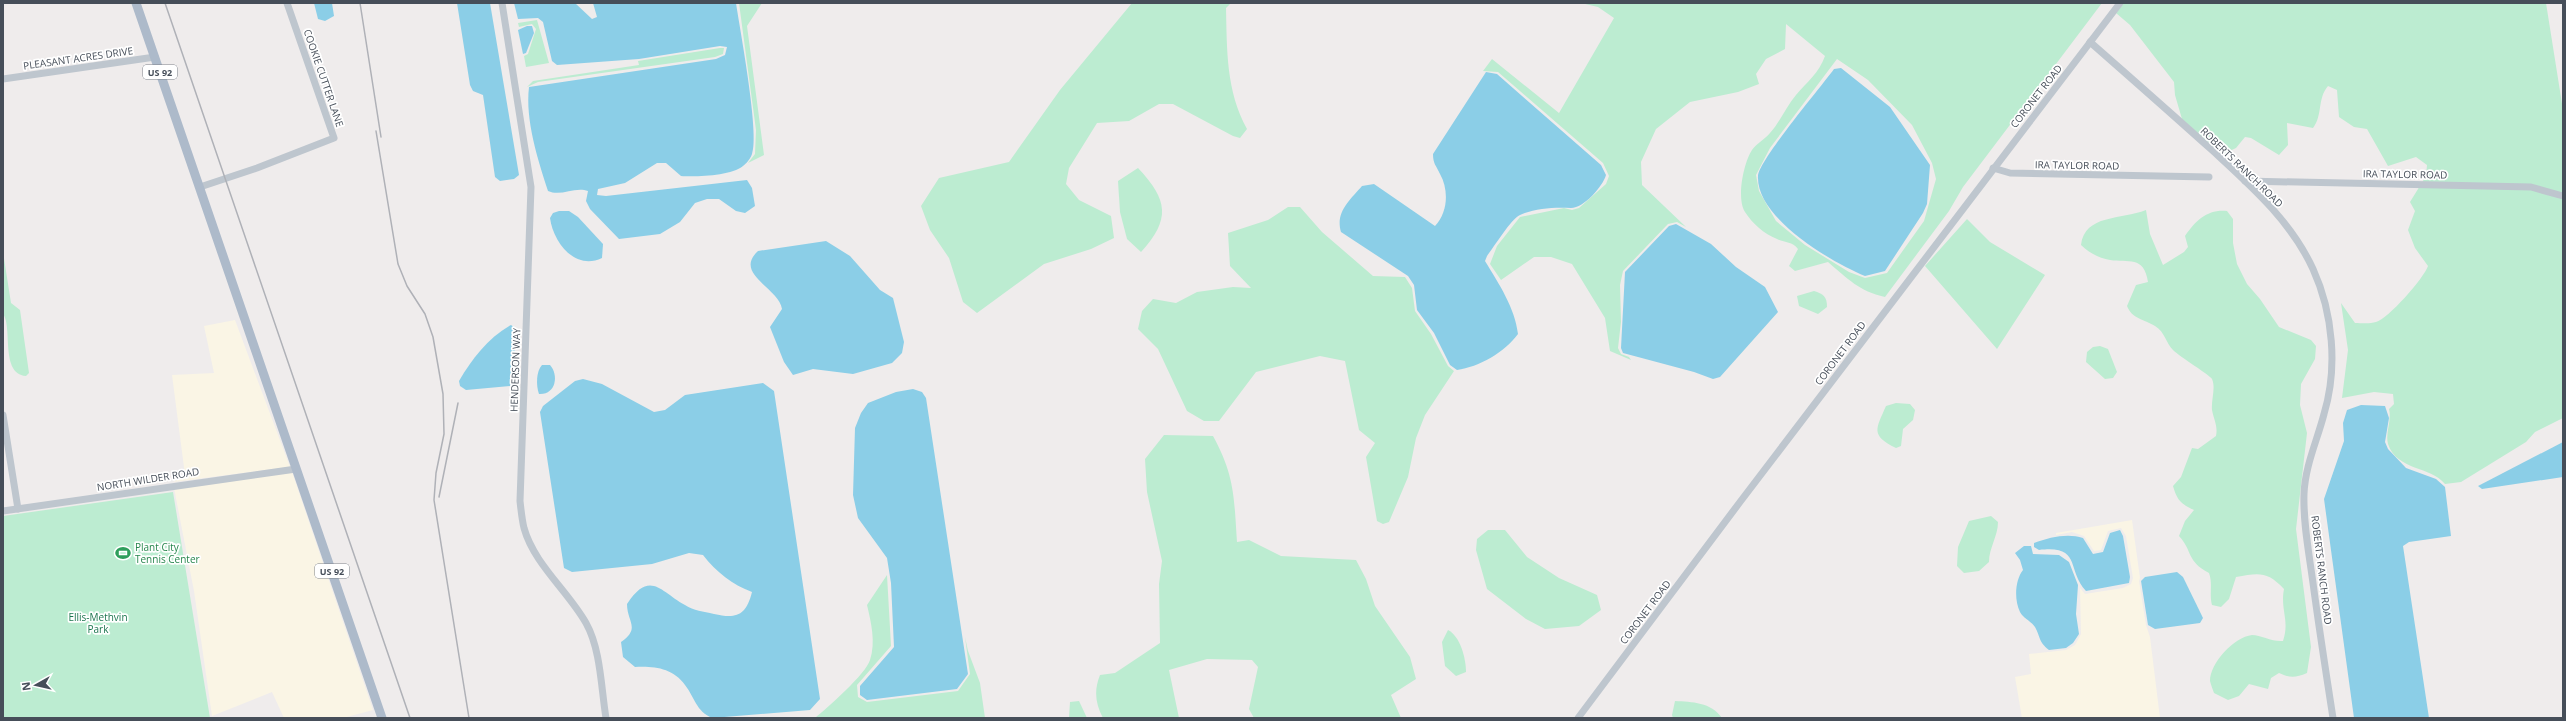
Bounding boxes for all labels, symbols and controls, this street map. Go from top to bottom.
street label: COOKIE CUTTER LANE [301,27,347,129]
street label: PLEASANT ACRES DRIVE [22,43,134,73]
street label: CORONET ROAD [2007,61,2065,131]
road number: US 92 [143,65,177,79]
street label: ROBERTS RANCH ROAD [2198,124,2286,210]
street label: IRA TAYLOR ROAD [2035,157,2119,173]
street label: IRA TAYLOR ROAD [2363,166,2447,182]
street label: CORONET ROAD [1811,318,1869,388]
street label: HENDERSON WAY [507,327,523,412]
street label: NORTH WILDER ROAD [96,464,200,494]
street label: ROBERTS RANCH ROAD [2308,515,2336,625]
place label: Plant City Tennis Center [135,540,200,566]
sports icon: Plant City Tennis Center [114,544,132,562]
road number: US 92 [315,564,349,578]
street label: CORONET ROAD [1616,577,1674,647]
park label: Ellis-Methvin Park [68,610,128,636]
north arrow [16,665,56,705]
text: N [18,681,34,692]

